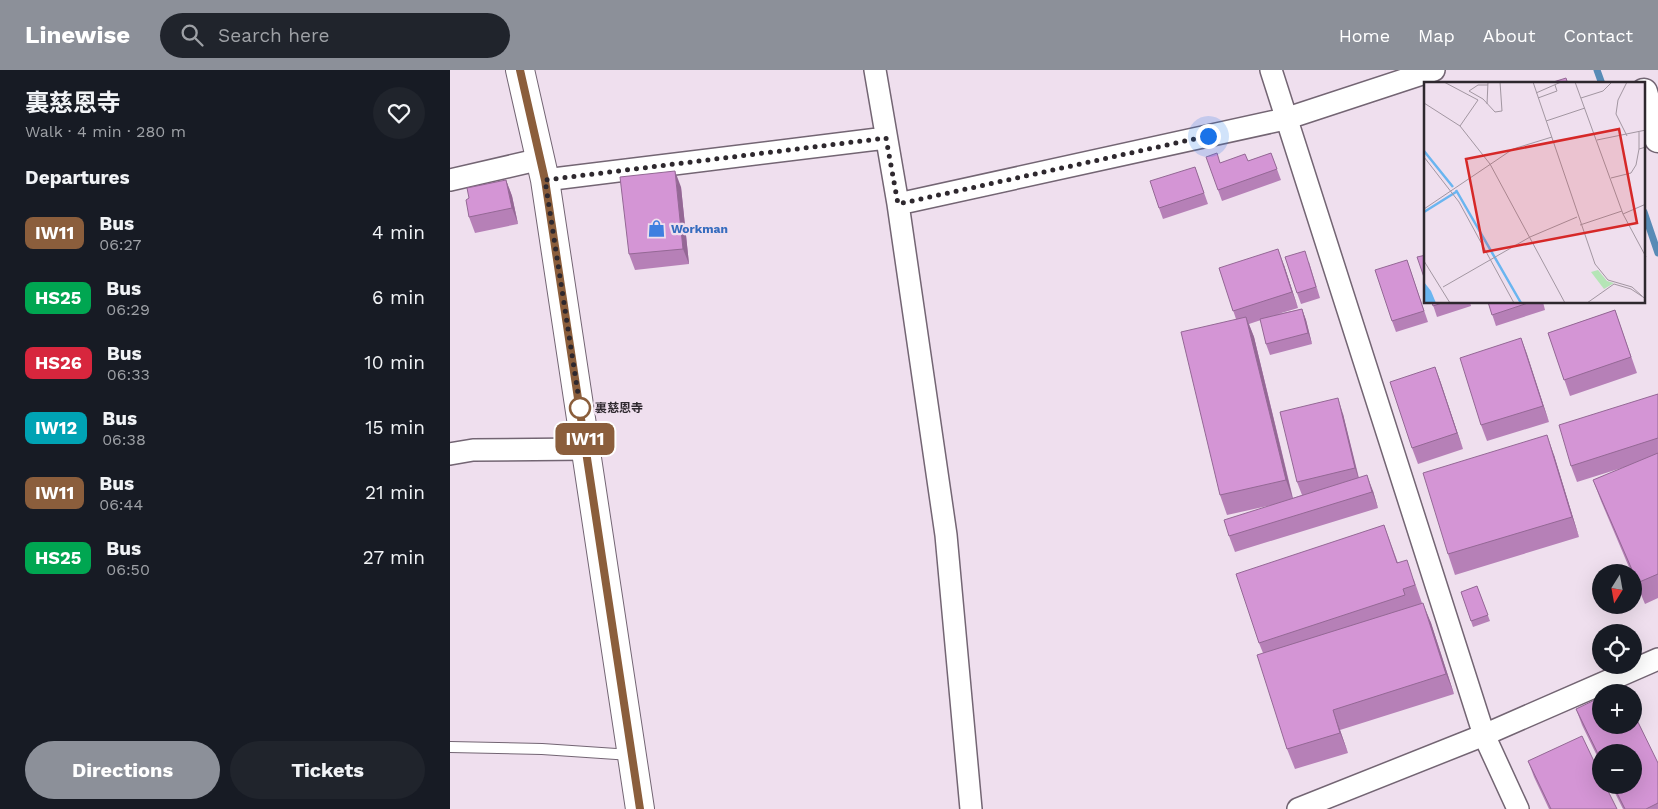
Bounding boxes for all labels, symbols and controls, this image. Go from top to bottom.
search box [160,13,510,58]
text: Linewise [25,21,130,49]
icon: search [178,21,206,49]
text: Search here [218,24,329,47]
text: Home [1339,25,1390,46]
text: Map [1418,25,1455,46]
text: About [1483,25,1535,46]
text: Contact [1563,25,1633,46]
inset map [1424,82,1646,304]
button: heart [373,87,425,139]
text: 裏慈恩寺 [25,89,121,117]
text: Walk · 4 min · 280 m [25,122,186,141]
your location [1196,124,1221,149]
text: Departures [25,166,130,189]
text: Bus [99,212,134,235]
shop icon: Workman [647,219,667,239]
text: 4 min [372,221,425,244]
text: IW11 [35,222,74,243]
place label: Workman [671,222,728,236]
text: 06:27 [99,235,142,254]
text: Bus [106,277,141,300]
text: 6 min [372,286,425,309]
text: HS25 [35,287,81,308]
text: 06:29 [106,300,150,319]
text: Bus [107,342,142,365]
text: 10 min [364,351,425,374]
text: HS26 [35,352,82,373]
text: 06:33 [107,365,150,384]
marker: 裏慈恩寺 [569,397,591,419]
place label: 裏慈恩寺 [595,401,643,415]
text: Bus [102,407,137,430]
text: 15 min [365,416,425,439]
text: IW12 [35,417,77,438]
line badge: IW11 [550,423,620,455]
text: IW11 [565,428,605,449]
text: 06:38 [102,430,146,449]
text: Bus [99,472,134,495]
text: 21 min [365,481,425,504]
text: IW11 [35,482,74,503]
text: 06:44 [99,495,143,514]
text: Bus [106,537,141,560]
text: 27 min [363,546,425,569]
text: HS25 [35,547,81,568]
text: 06:50 [106,560,150,579]
north arrow [1592,564,1642,614]
map controls [1592,564,1642,794]
button: locate [1592,624,1642,674]
button: + [1592,684,1642,734]
button: Directions [25,741,220,799]
button: Tickets [230,741,425,799]
button: − [1592,744,1642,794]

